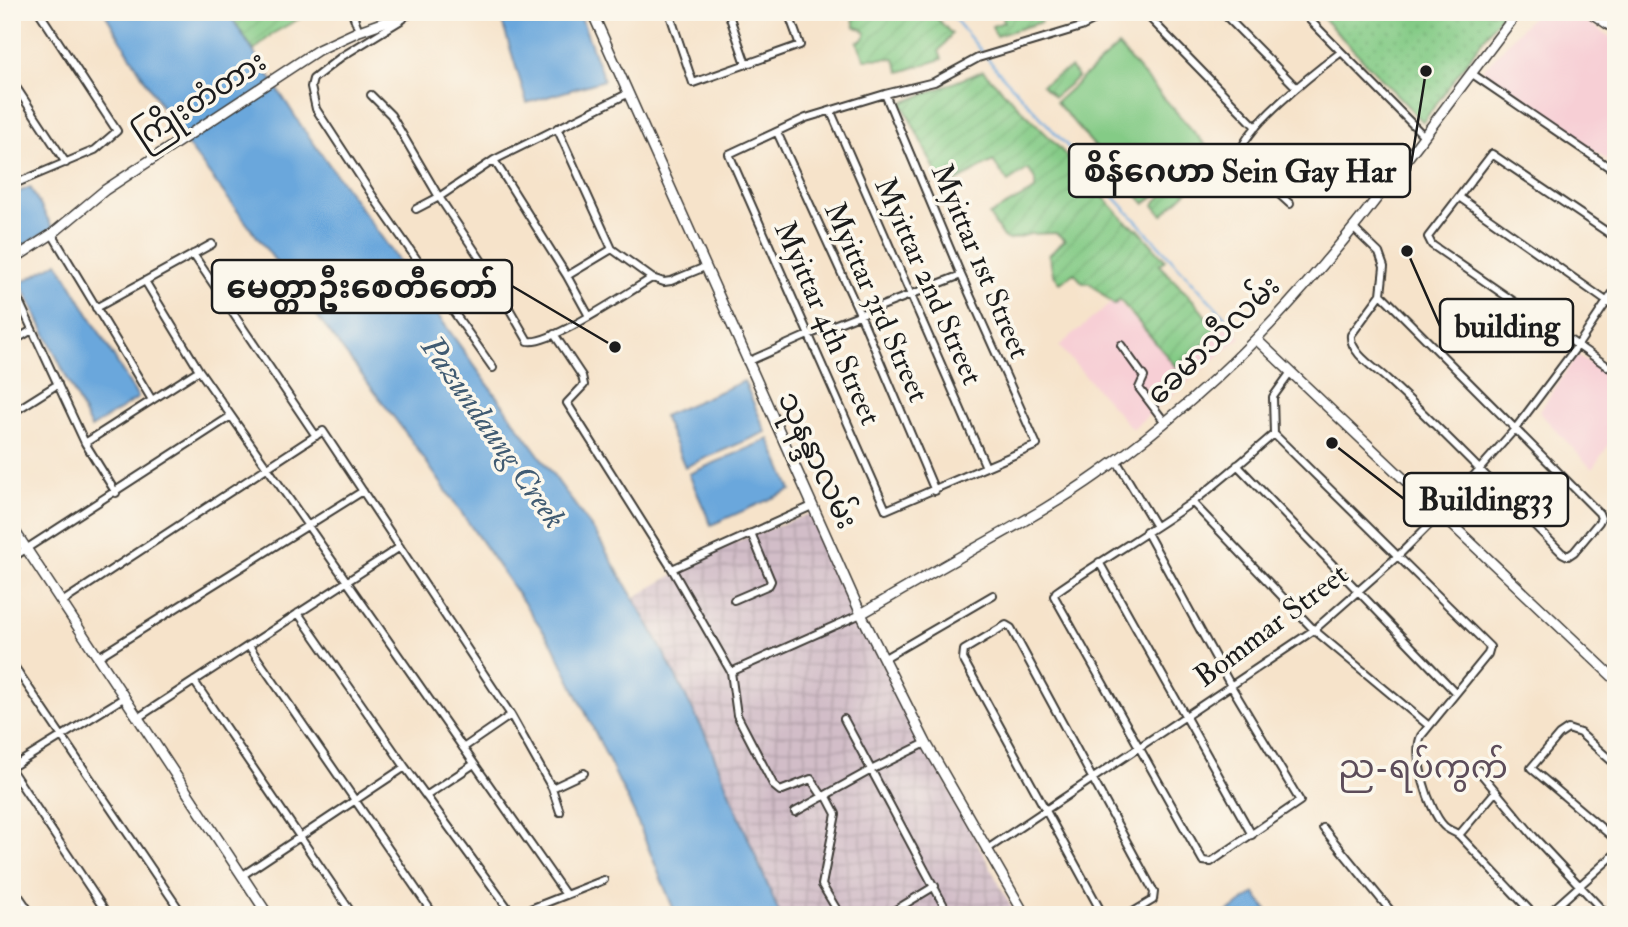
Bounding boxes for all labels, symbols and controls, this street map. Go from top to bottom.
street label: ကြိုးတံတား [125,40,277,161]
callout: စိန်ဂေဟာ Sein Gay Har [1069,144,1410,197]
text: စိန်ဂေဟာ Sein Gay Har [1084,149,1397,197]
street label: Myittar 1st Street [923,158,1038,364]
street label: Myittar 2nd Street [866,172,991,391]
street label: Myittar 3rd Street [816,197,937,408]
street label: Myittar 4th Street [766,216,889,431]
callout: မေတ္တာဦးစေတီတော် [212,260,512,313]
text: မေတ္တာဦးစေတီတော် [226,265,498,313]
street label: ခေမာသီလမ်း [1136,265,1288,413]
callout: building [1440,299,1573,352]
text: building [1453,307,1561,347]
water label: Pazundaung Creek [411,328,574,537]
street label: သုနန္ဒာလမ်း [763,384,869,538]
callout: Building33 [1404,473,1568,526]
text: Building33 [1418,480,1554,520]
street label: Bommar Street [1187,555,1356,695]
district label: ည-ရပ်ကွက် [1338,744,1508,793]

